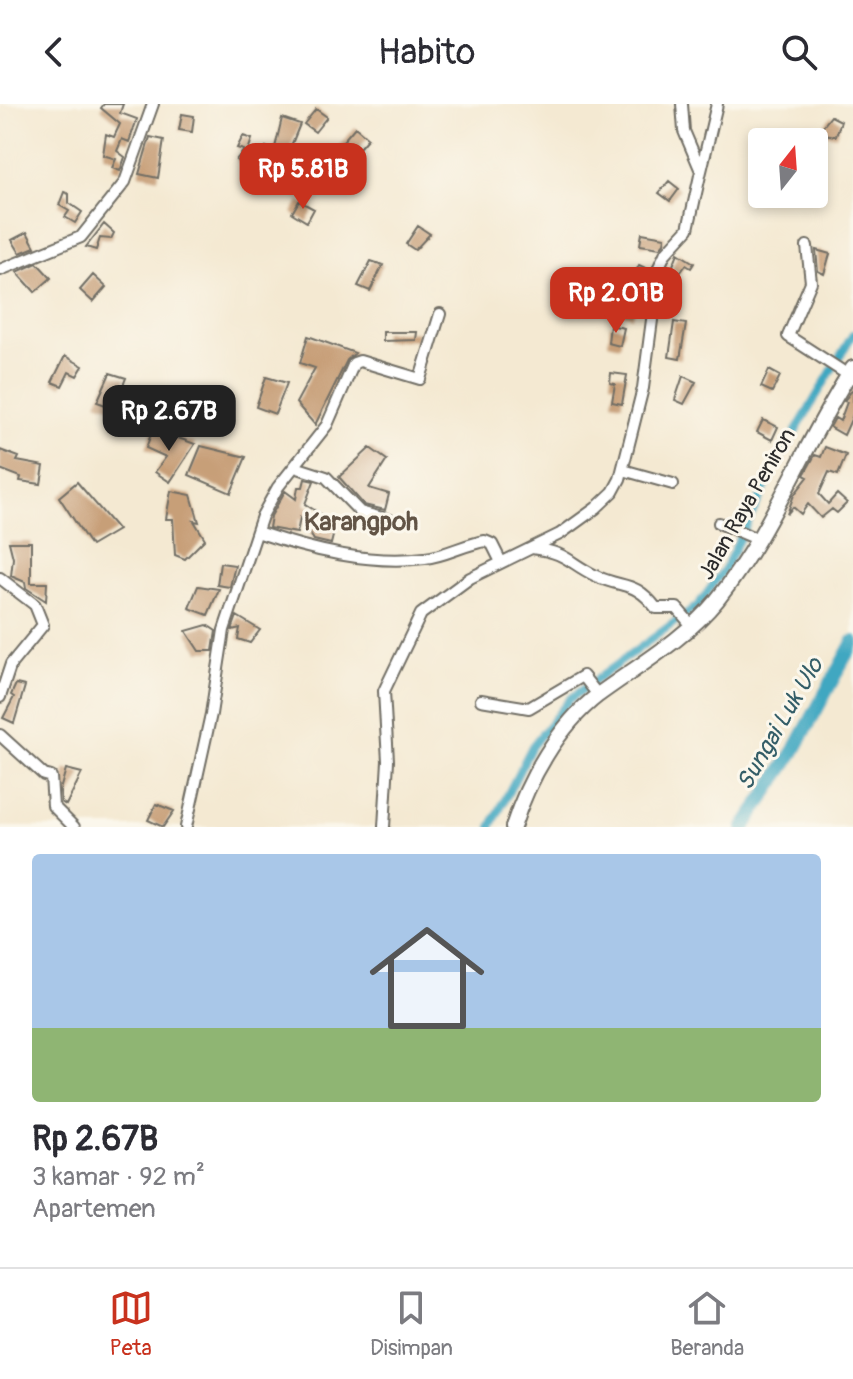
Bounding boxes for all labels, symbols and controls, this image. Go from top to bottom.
icon: back [32,30,76,74]
text: Habito [378,30,475,75]
icon: search [777,30,821,74]
north arrow [748,128,828,208]
map controls [748,128,828,208]
pin: Rp 5.81B [220,143,386,211]
text: Rp 5.81B [258,153,348,185]
pin: Rp 2.01B [533,267,699,335]
text: Rp 2.01B [568,277,664,309]
pin: Rp 2.67B [86,385,252,453]
text: Rp 2.67B [121,395,217,427]
street label: Jalan Raya Peniron [692,423,802,585]
district label: Karangpoh [304,506,418,538]
water label: Sungai Luk Ulo [731,651,831,795]
icon: home [355,906,499,1050]
text: Rp 2.67B [32,1118,158,1161]
text: 3 kamar · 92 m² [32,1161,205,1193]
text: Apartemen [32,1193,156,1225]
tab: Peta [109,1286,153,1362]
tab: Disimpan [370,1286,453,1362]
tab: Beranda [670,1286,744,1362]

